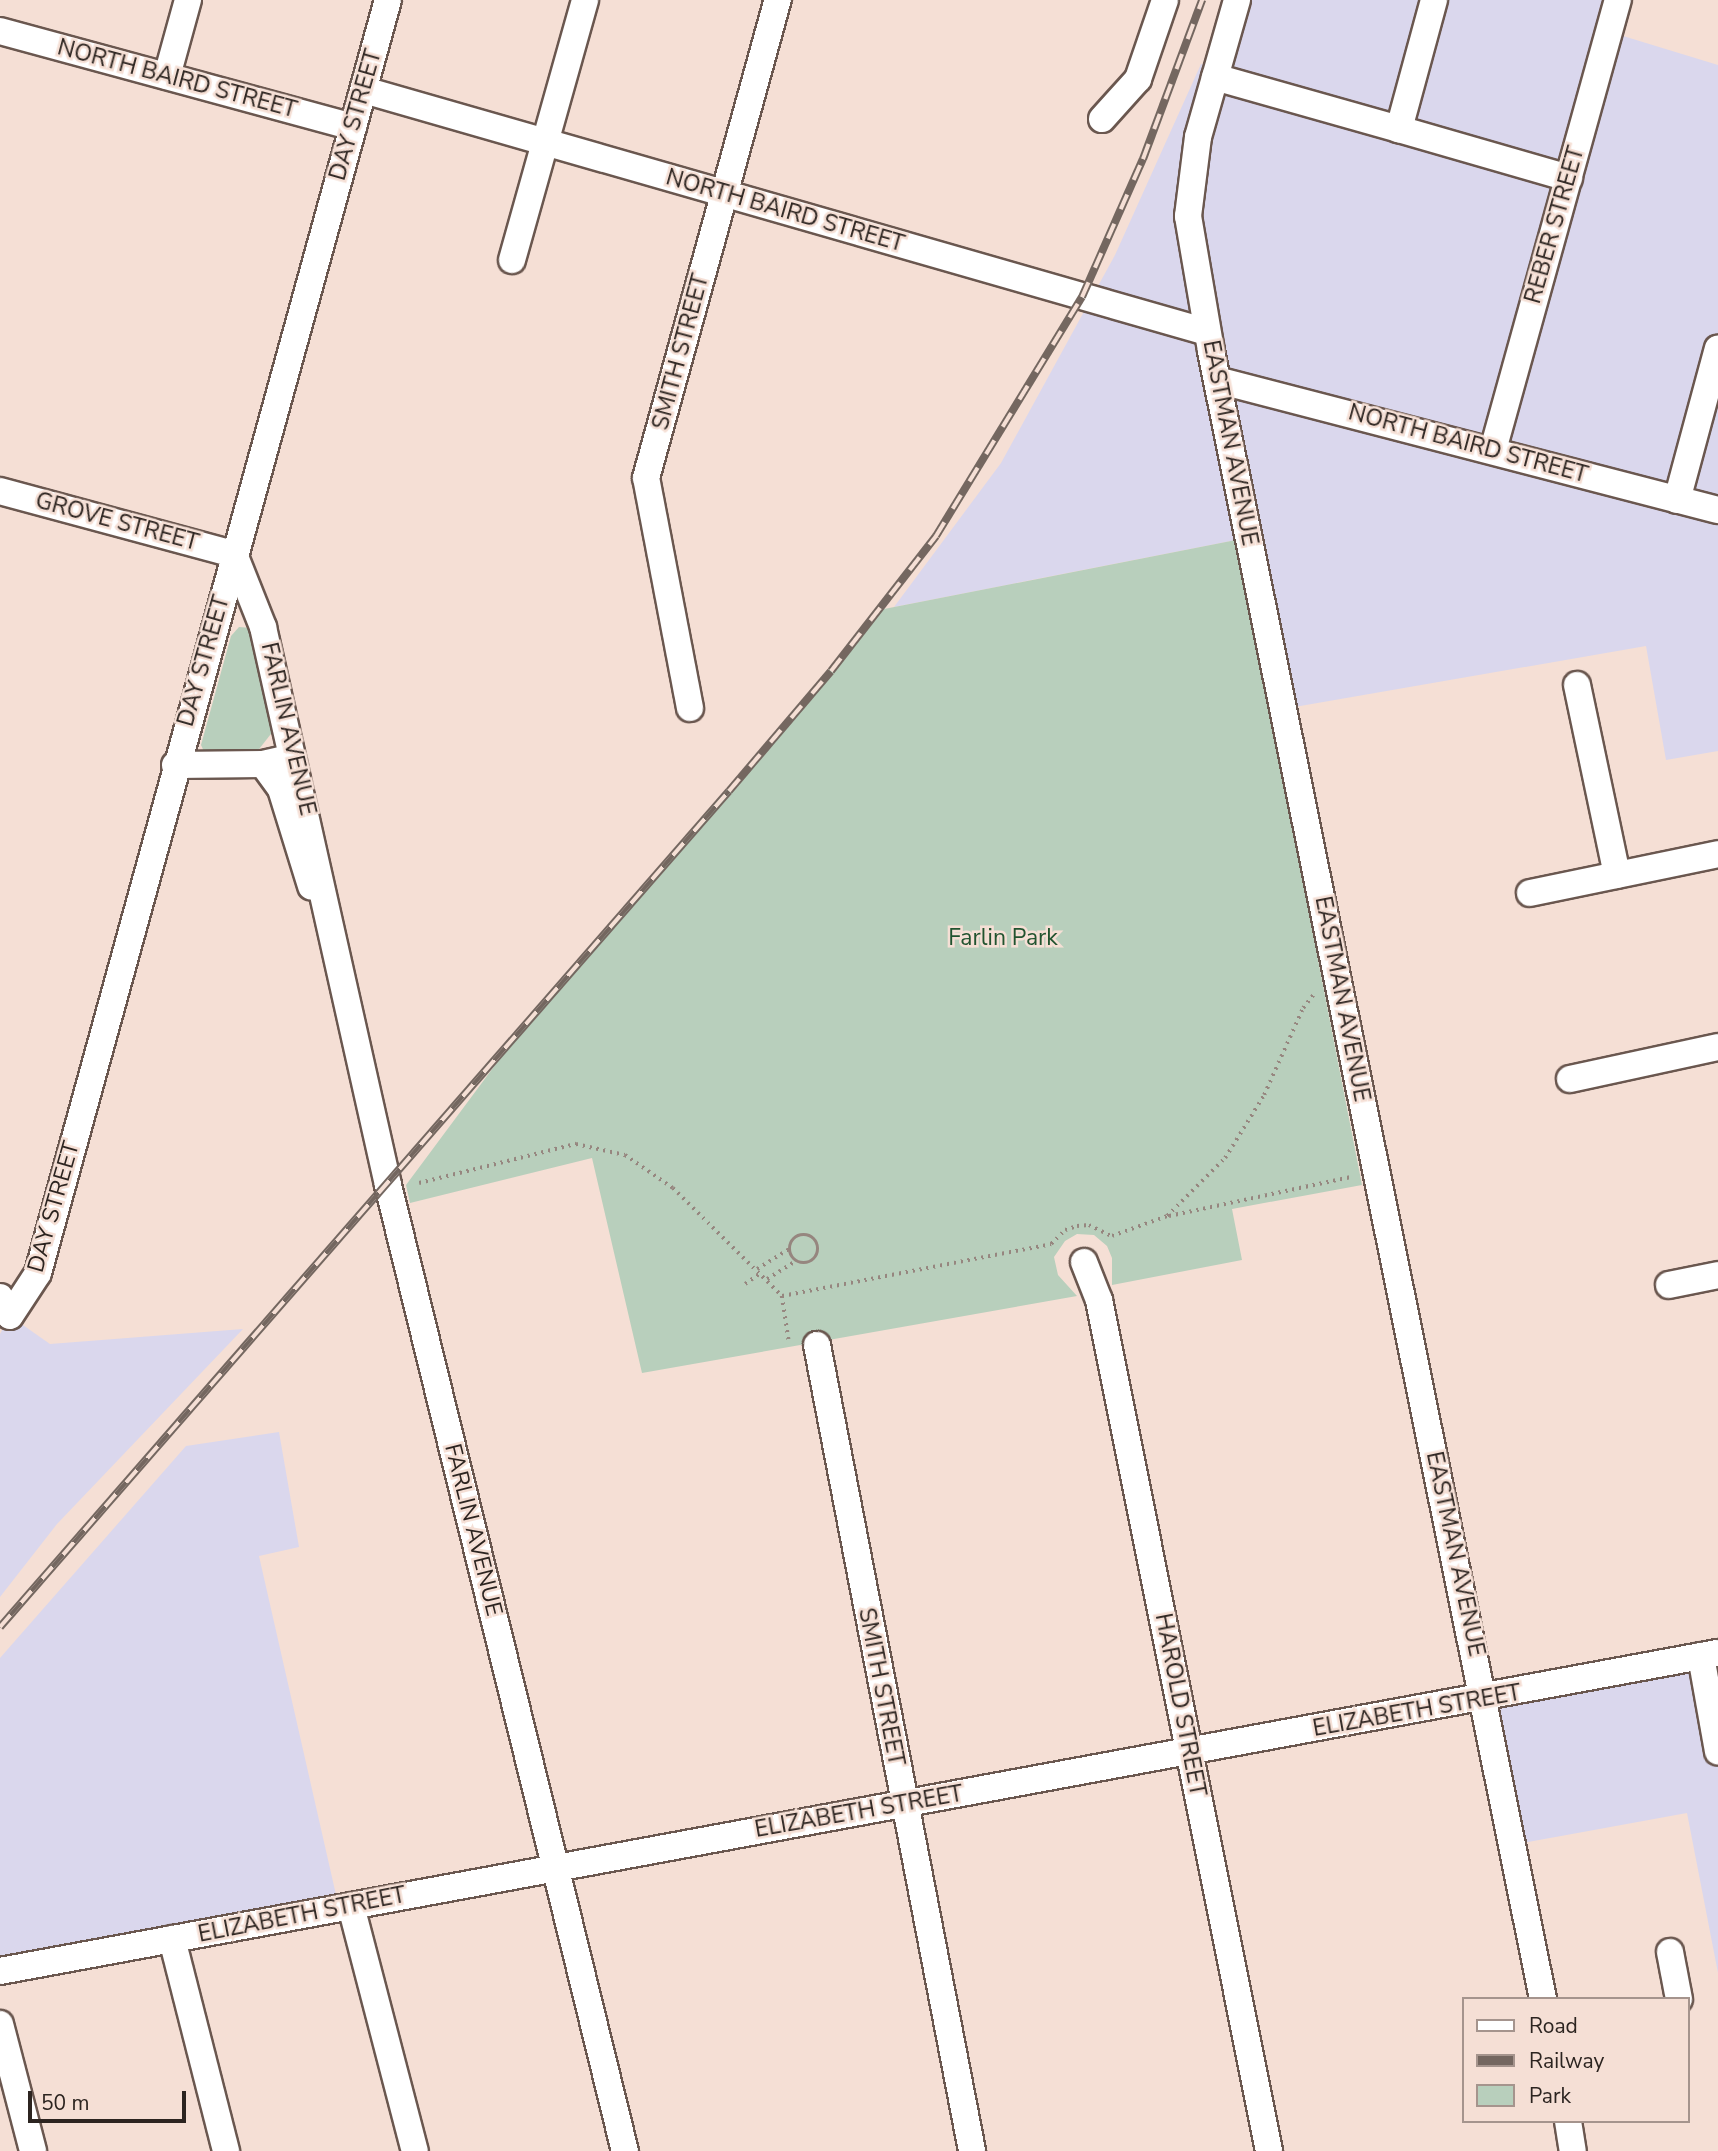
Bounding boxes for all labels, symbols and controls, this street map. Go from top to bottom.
street label: NORTH BAIRD STREET [54,34,300,124]
street label: DAY STREET [324,46,388,184]
street label: REBER STREET [1519,143,1591,307]
street label: NORTH BAIRD STREET [663,164,907,258]
street label: SMITH STREET [647,271,715,433]
street label: EASTMAN AVENUE [1197,338,1263,548]
street label: NORTH BAIRD STREET [1345,399,1591,489]
street label: GROVE STREET [32,487,202,557]
street label: DAY STREET [172,592,236,730]
street label: FARLIN AVENUE [255,640,321,818]
street label: EASTMAN AVENUE [1309,894,1375,1104]
park label: Farlin Park [948,924,1058,952]
street label: DAY STREET [22,1138,86,1276]
street label: FARLIN AVENUE [438,1441,508,1619]
street label: EASTMAN AVENUE [1420,1449,1490,1659]
street label: SMITH STREET [852,1606,910,1768]
street label: HAROLD STREET [1149,1611,1211,1799]
street label: ELIZABETH STREET [1311,1679,1523,1743]
street label: ELIZABETH STREET [753,1780,965,1844]
street label: ELIZABETH STREET [196,1881,408,1949]
legend [1462,1997,1690,2123]
text: Road [1529,2012,1578,2040]
text: Railway [1529,2047,1604,2075]
scale bar [32,2078,189,2122]
text: Park [1529,2082,1571,2110]
text: 50 m [41,2089,90,2117]

